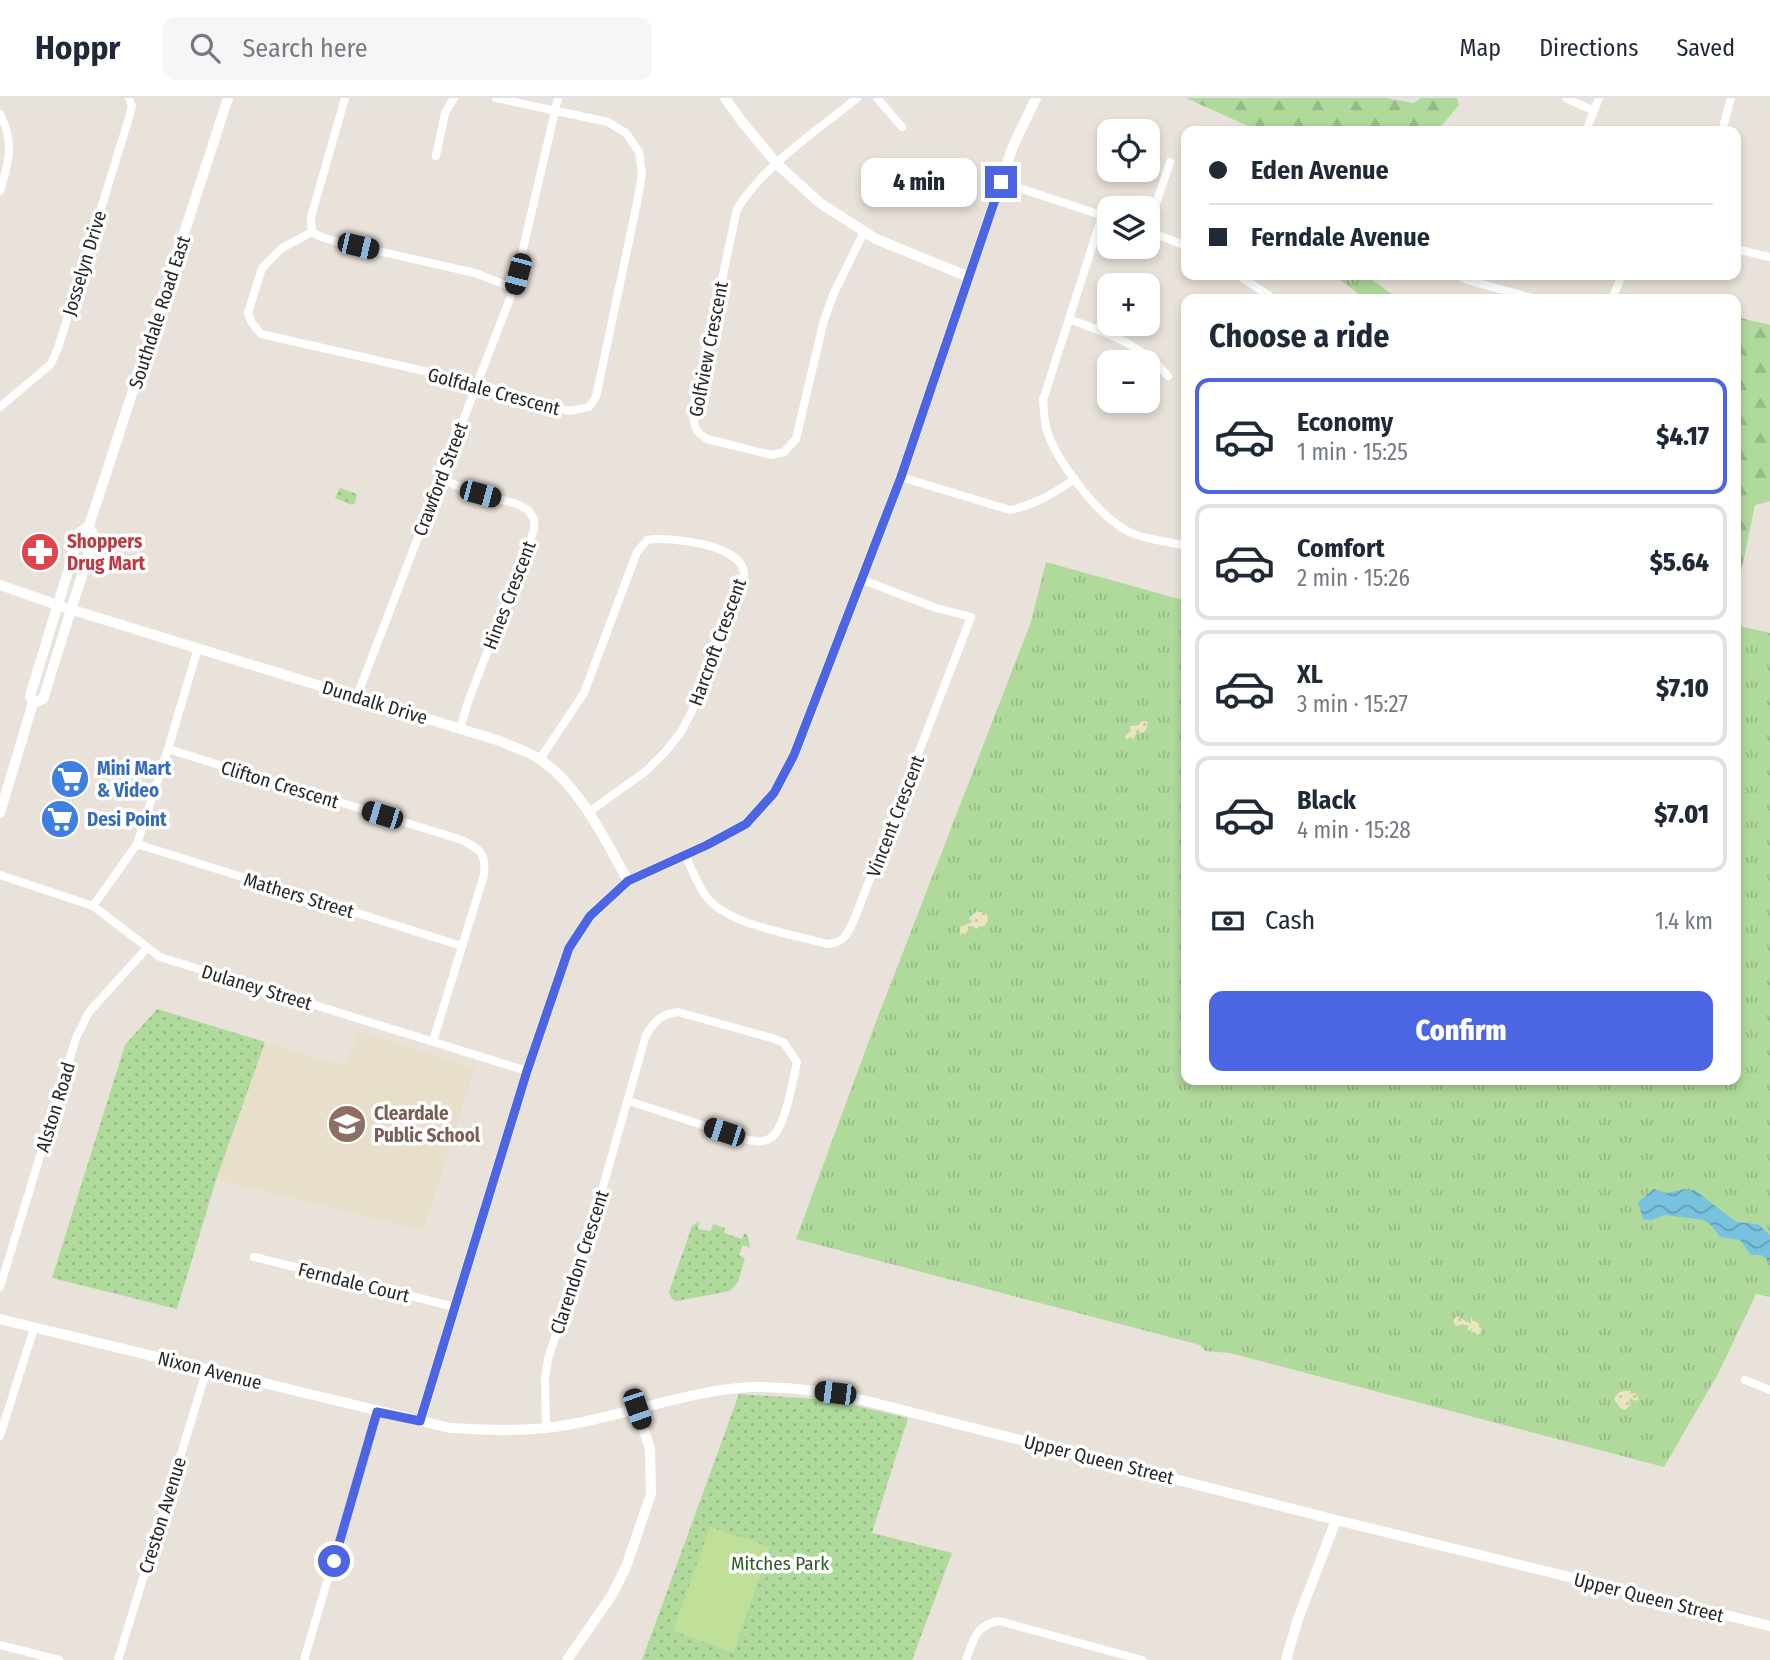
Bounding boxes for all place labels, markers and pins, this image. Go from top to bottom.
place label: Shoppers Drug Mart [67,530,146,575]
pharmacy icon: Shoppers Drug Mart [19,531,61,573]
place label: Mini Mart & Video [97,757,172,802]
supermarket icon: Mini Mart & Video [49,758,91,800]
supermarket icon: Desi Point [39,798,81,840]
place label: Desi Point [87,808,167,831]
place label: Cleardale Public School [374,1102,481,1147]
school or university icon: Cleardale Public School [326,1103,368,1145]

